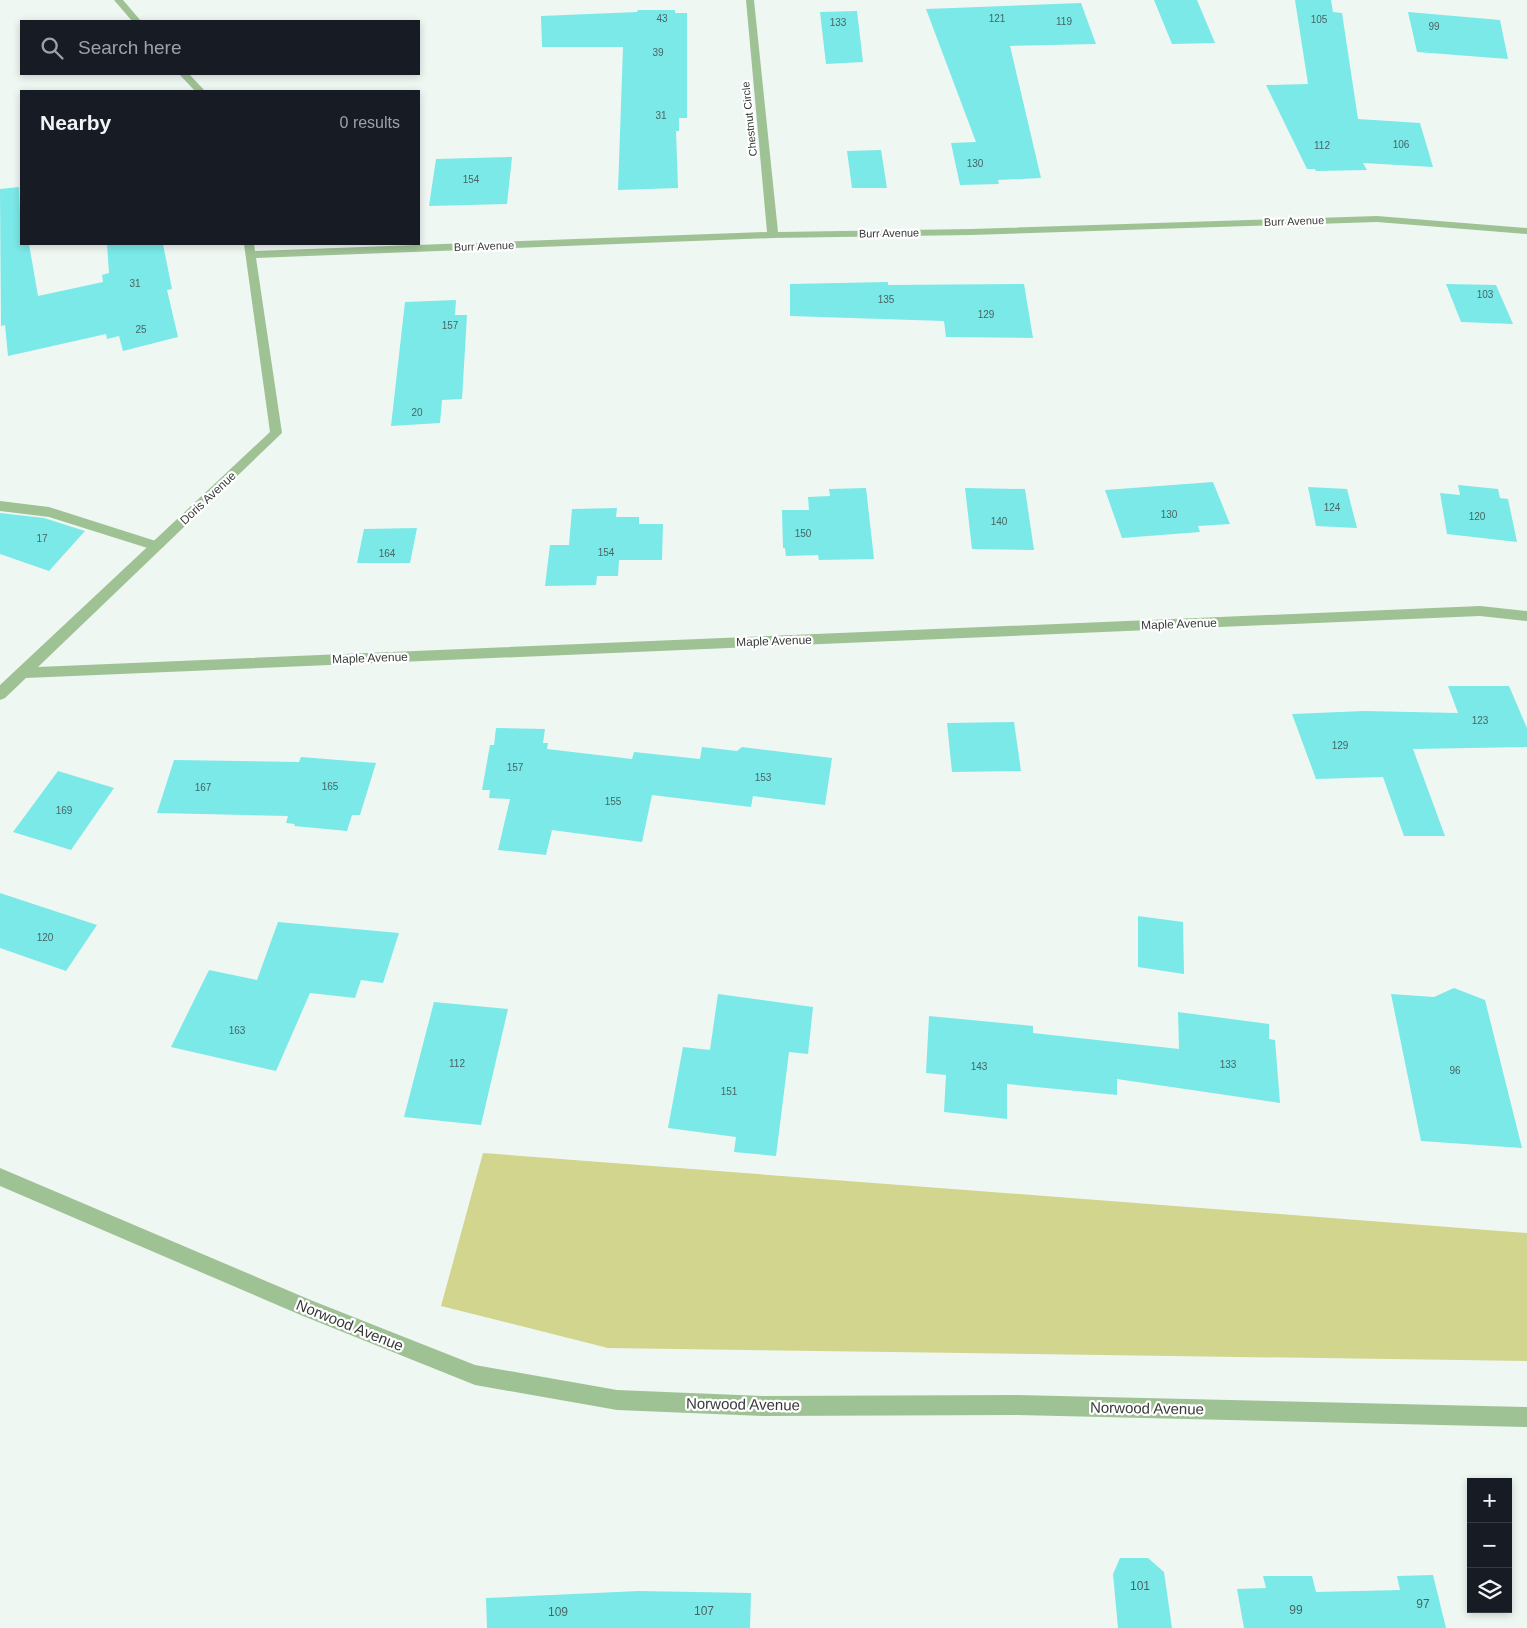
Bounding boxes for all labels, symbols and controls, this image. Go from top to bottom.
house number: 43 [656,13,668,24]
house number: 121 [989,13,1006,24]
house number: 105 [1311,14,1328,25]
house number: 119 [1056,16,1072,27]
house number: 133 [830,17,847,28]
search box [20,20,420,75]
house number: 99 [1428,21,1440,32]
icon: search [38,34,66,62]
text: Search here [78,37,182,58]
house number: 39 [652,47,664,58]
street label: Chestnut Circle [739,81,759,157]
house number: 31 [655,110,667,121]
text: Nearby [40,111,111,134]
text: 0 results [340,114,400,131]
house number: 106 [1393,139,1410,150]
house number: 112 [1314,140,1330,151]
house number: 130 [967,158,984,169]
house number: 154 [463,174,480,185]
street label: Burr Avenue [1264,214,1324,228]
street label: Burr Avenue [859,226,919,240]
street label: Burr Avenue [454,239,514,253]
house number: 31 [129,278,141,289]
house number: 103 [1477,289,1494,300]
house number: 135 [878,294,895,305]
house number: 129 [978,309,995,320]
house number: 157 [442,320,459,331]
house number: 25 [135,324,147,335]
house number: 20 [411,407,423,418]
street label: Doris Avenue [177,468,239,527]
house number: 124 [1324,502,1341,513]
house number: 130 [1161,509,1178,520]
house number: 120 [1469,511,1486,522]
house number: 140 [991,516,1008,527]
house number: 150 [795,528,812,539]
house number: 17 [36,533,48,544]
house number: 154 [598,547,615,558]
house number: 164 [379,548,396,559]
street label: Maple Avenue [1141,616,1217,632]
street label: Maple Avenue [736,633,812,649]
street label: Maple Avenue [332,650,408,666]
house number: 123 [1472,715,1489,726]
house number: 129 [1332,740,1349,751]
house number: 157 [507,762,524,773]
house number: 153 [755,772,772,783]
house number: 165 [322,781,339,792]
house number: 167 [195,782,212,793]
house number: 155 [605,796,622,807]
house number: 169 [56,805,73,816]
house number: 120 [37,932,54,943]
house number: 163 [229,1025,246,1036]
house number: 112 [449,1058,465,1069]
house number: 133 [1220,1059,1237,1070]
house number: 143 [971,1061,988,1072]
house number: 96 [1449,1065,1461,1076]
house number: 151 [721,1086,738,1097]
street label: Norwood Avenue [294,1296,406,1354]
street label: Norwood Avenue [686,1395,800,1413]
street label: Norwood Avenue [1090,1399,1204,1417]
map controls [1467,1478,1512,1613]
button: + [1467,1478,1512,1523]
button: − [1467,1523,1512,1568]
button: layers [1467,1568,1512,1613]
house number: 101 [1130,1579,1150,1593]
house number: 97 [1416,1597,1430,1611]
house number: 99 [1289,1603,1303,1617]
house number: 107 [694,1604,714,1618]
house number: 109 [548,1605,568,1619]

